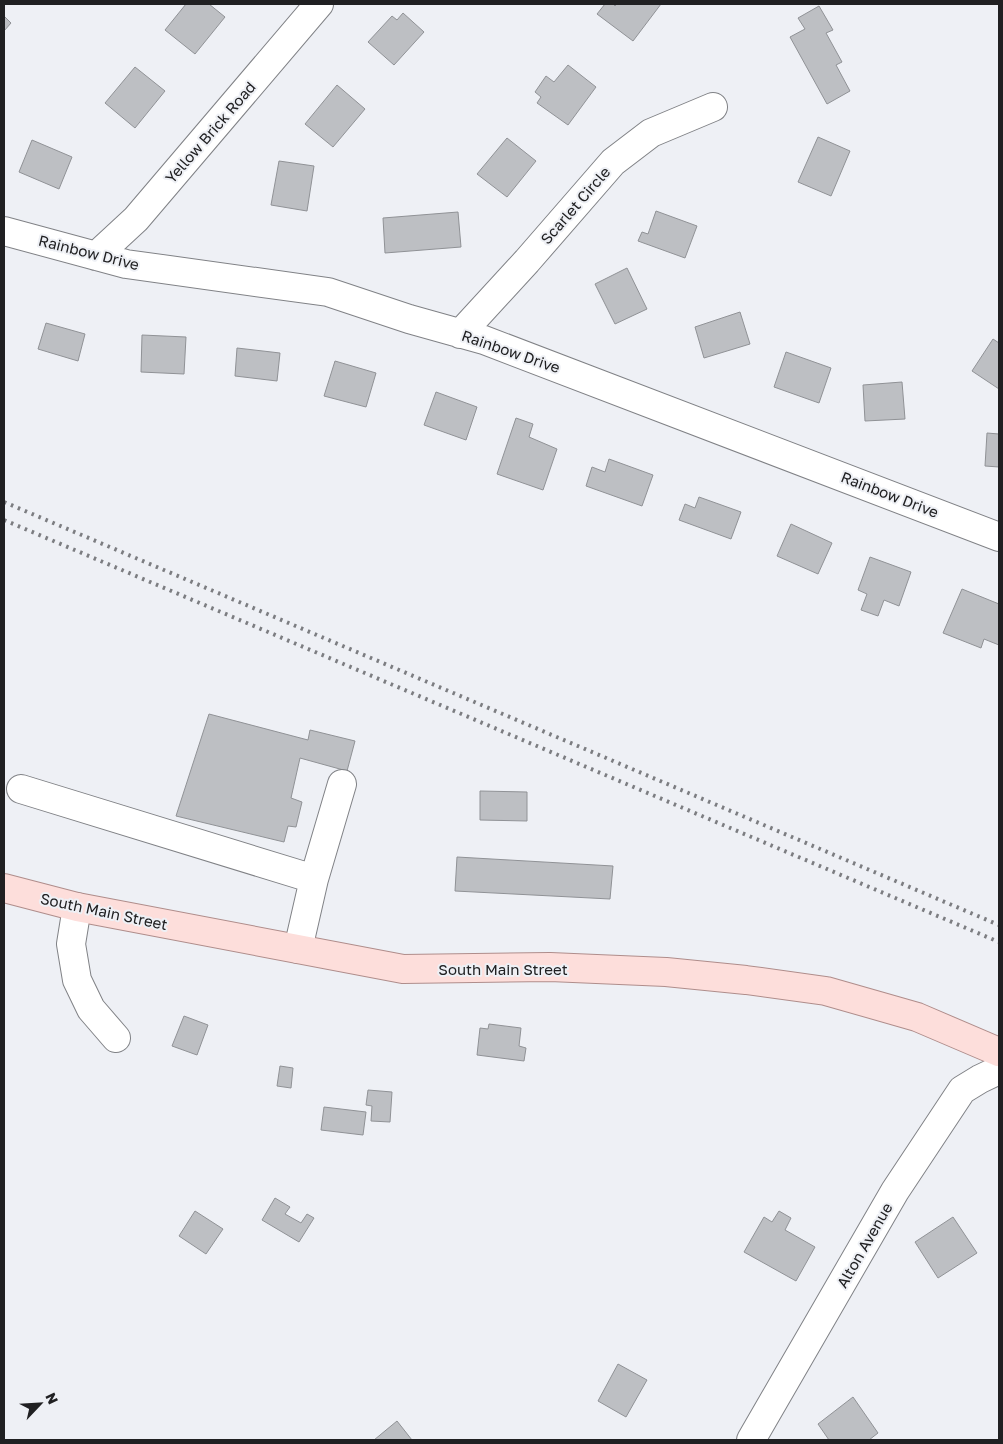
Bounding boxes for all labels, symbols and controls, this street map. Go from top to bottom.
street label: Yellow Brick Road [161,78,259,186]
street label: Scarlet Circle [537,162,614,247]
street label: Rainbow Drive [37,231,141,273]
street label: Rainbow Drive [459,326,563,376]
street label: Rainbow Drive [839,467,942,521]
street label: South Main Street [39,889,169,933]
street label: South Main Street [438,960,568,978]
street label: Alton Avenue [832,1199,896,1291]
north arrow [15,1379,65,1429]
text: N [42,1390,62,1407]

